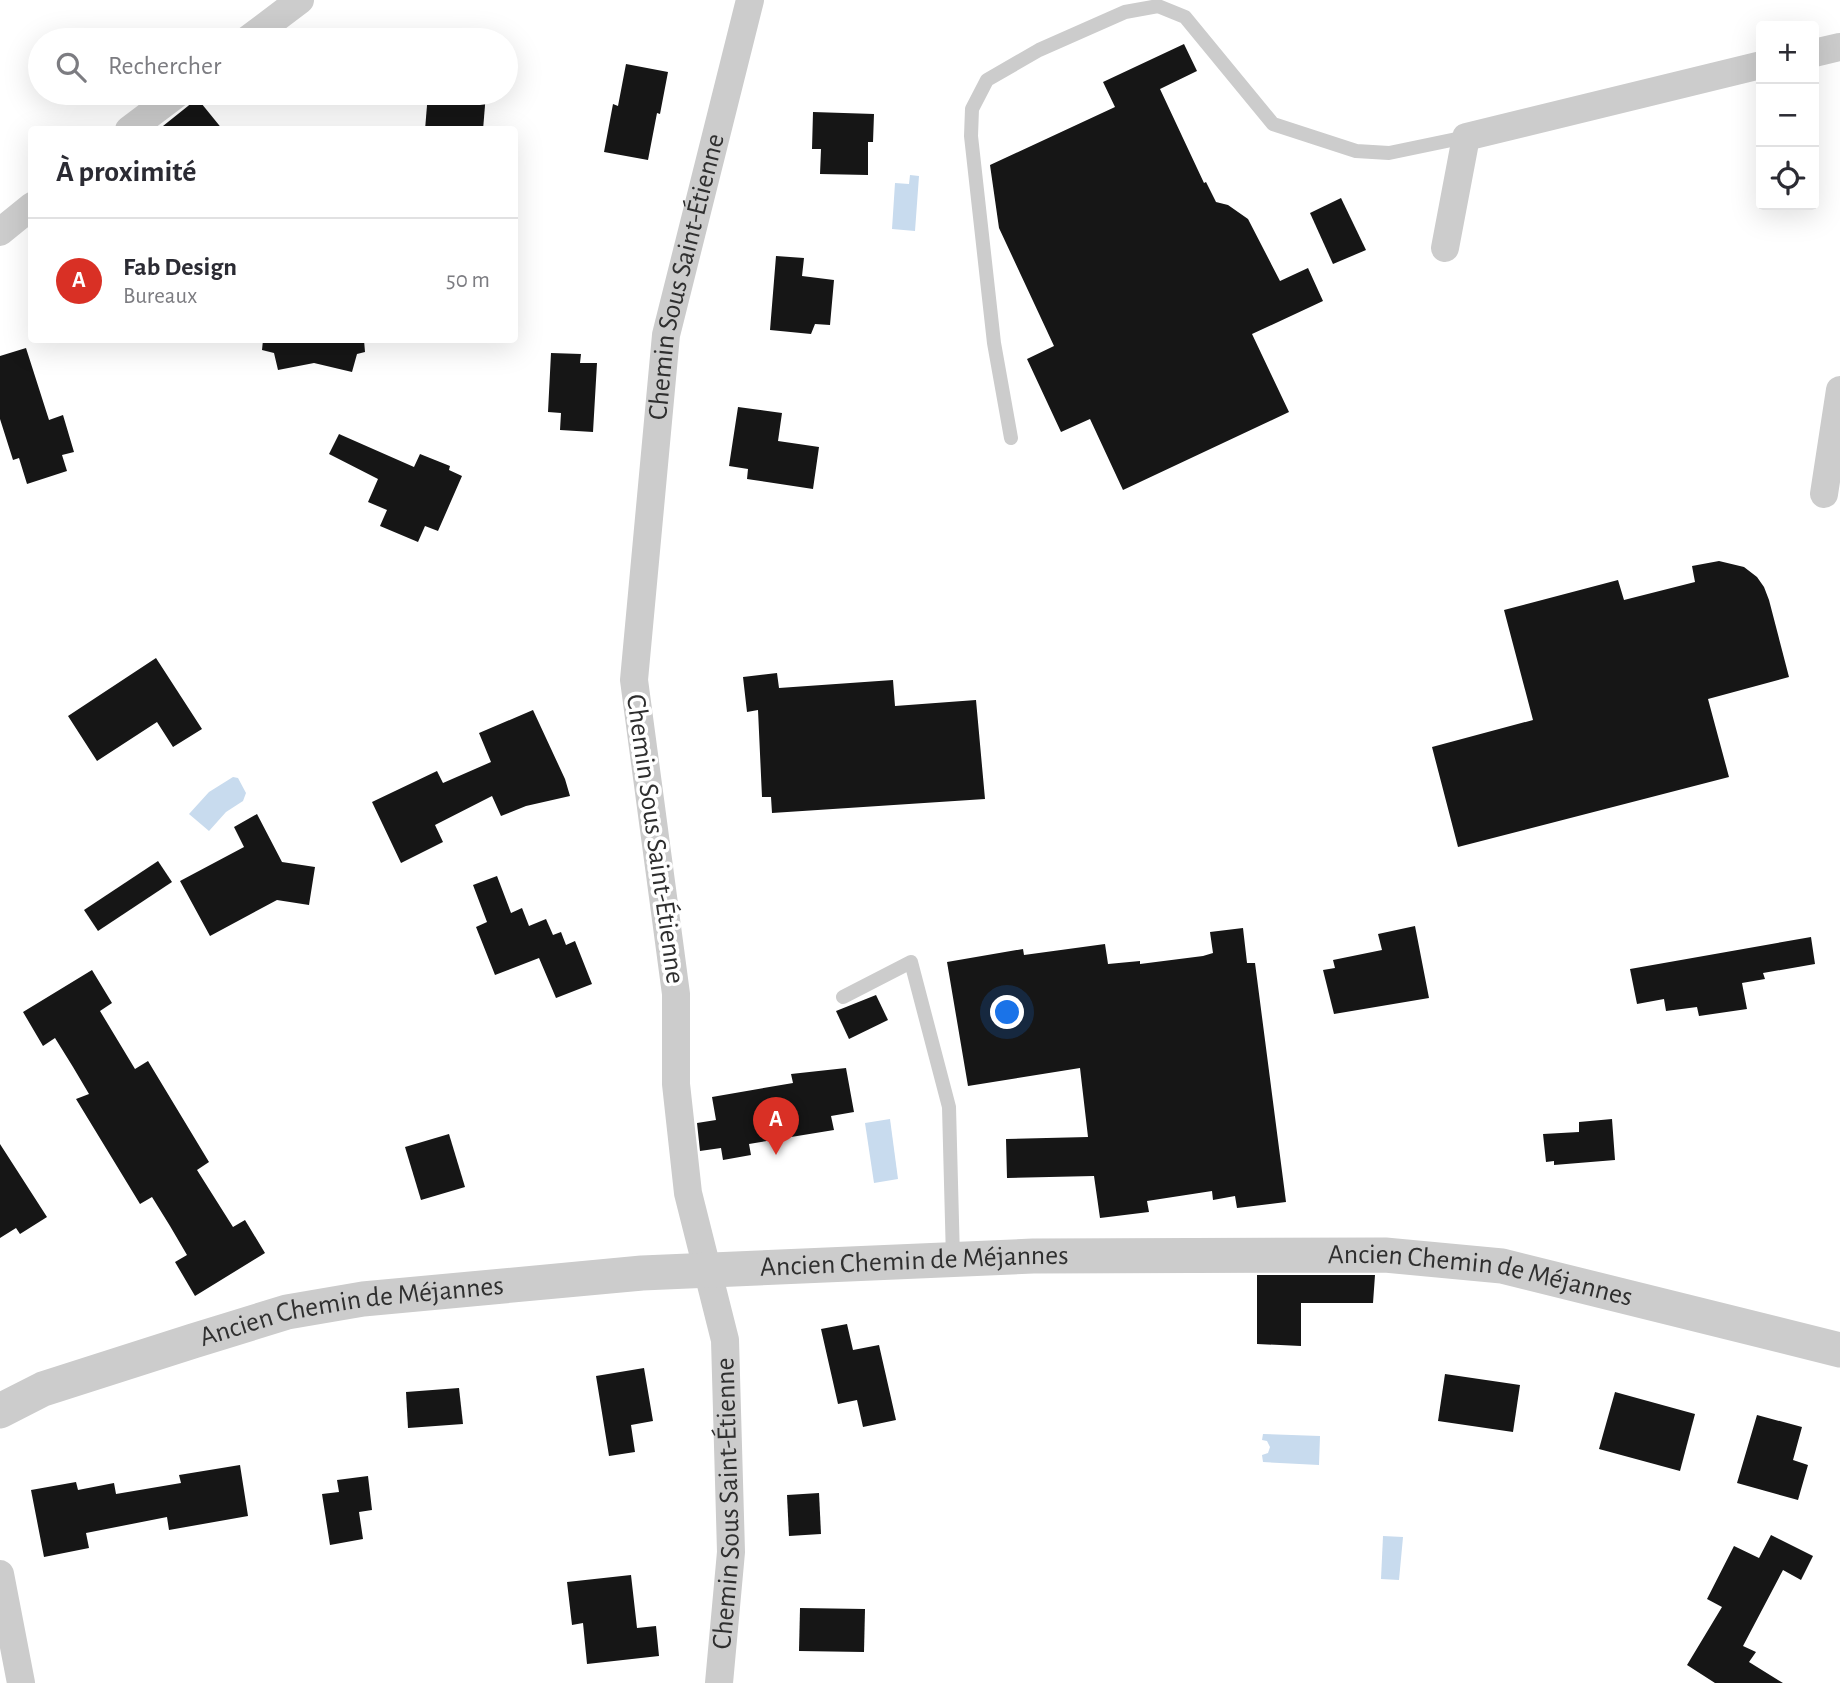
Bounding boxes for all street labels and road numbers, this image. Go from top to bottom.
street label: Chemin Sous Saint-Étienne [644,131,730,421]
street label: Chemin Sous Saint-Étienne [621,692,692,986]
street label: Ancien Chemin de Méjannes [1328,1241,1635,1312]
street label: Ancien Chemin de Méjannes [759,1242,1069,1282]
street label: Ancien Chemin de Méjannes [196,1272,505,1352]
street label: Chemin Sous Saint-Étienne [708,1357,745,1651]

